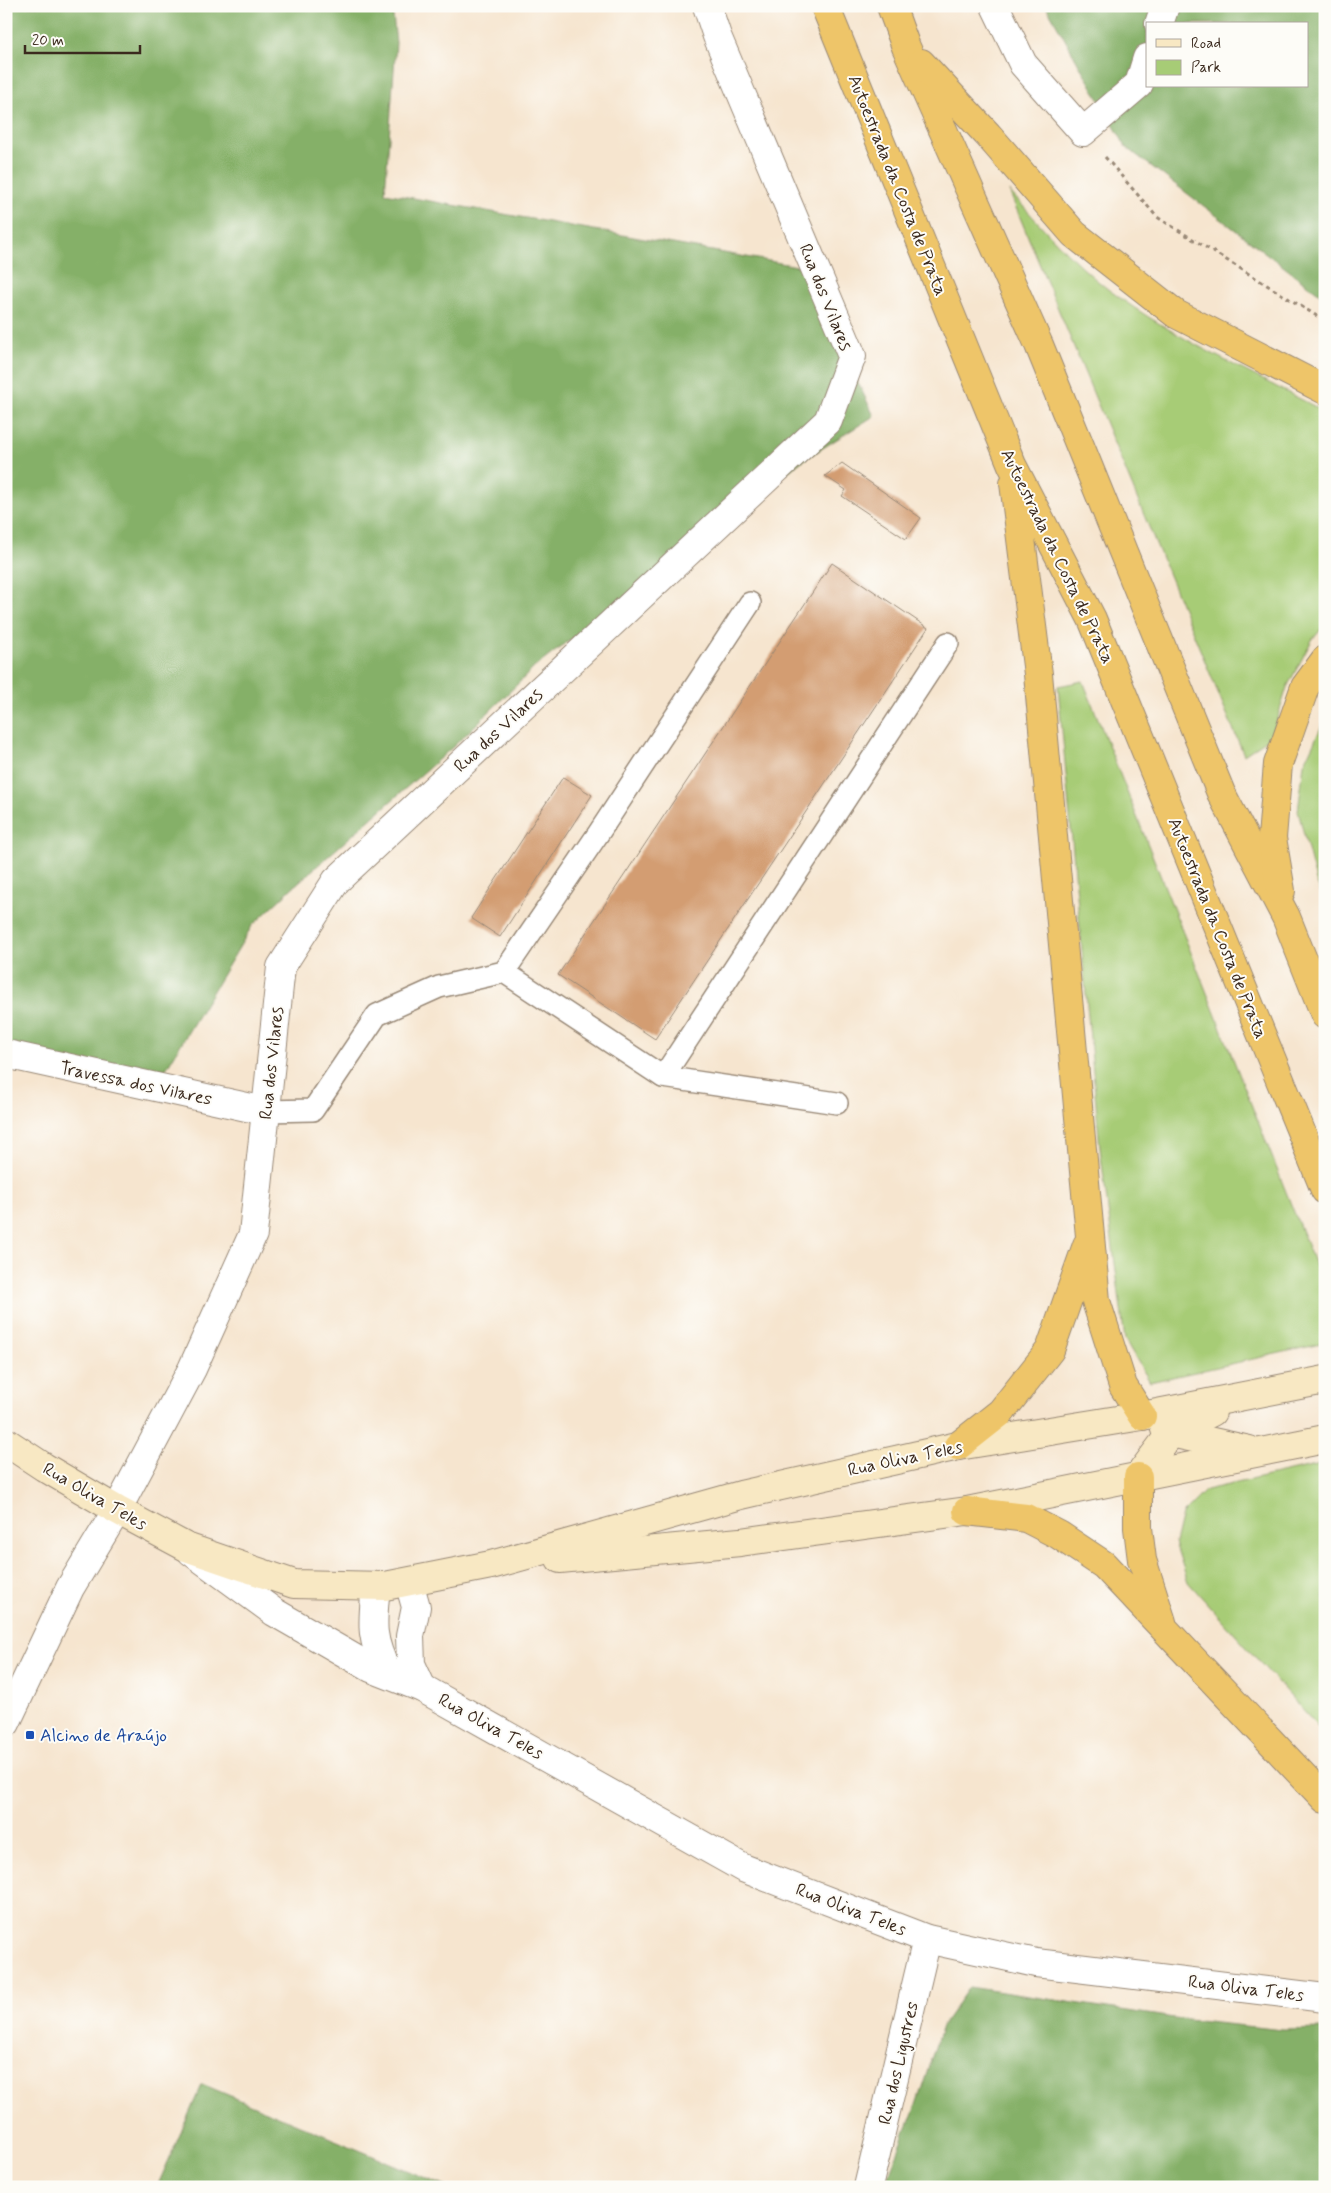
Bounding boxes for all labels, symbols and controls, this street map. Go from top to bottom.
scale bar [25,22,140,54]
legend [1146,22,1308,88]
text: 20 m [32,31,64,51]
text: Road [1191,34,1221,54]
text: Park [1191,58,1221,78]
street label: Autoestrada da Costa de Prata [842,71,952,299]
street label: Rua dos Vilares [793,240,857,354]
street label: Autoestrada da Costa de Prata [995,445,1120,668]
street label: Rua dos Vilares [449,683,548,778]
street label: Autoestrada da Costa de Prata [1162,814,1272,1042]
street label: Rua dos Vilares [254,1005,290,1121]
street label: Travessa dos Vilares [57,1056,214,1112]
street label: Rua Oliva Teles [846,1435,965,1483]
street label: Rua Oliva Teles [38,1457,151,1536]
street label: Rua Oliva Teles [434,1688,547,1766]
place label: Alcino de Araújo [40,1724,167,1748]
marker: Alcino de Araújo [24,1729,36,1741]
street label: Rua Oliva Teles [792,1878,909,1942]
street label: Rua Oliva Teles [1187,1970,1305,2008]
street label: Rua dos Ligustres [873,1999,925,2127]

